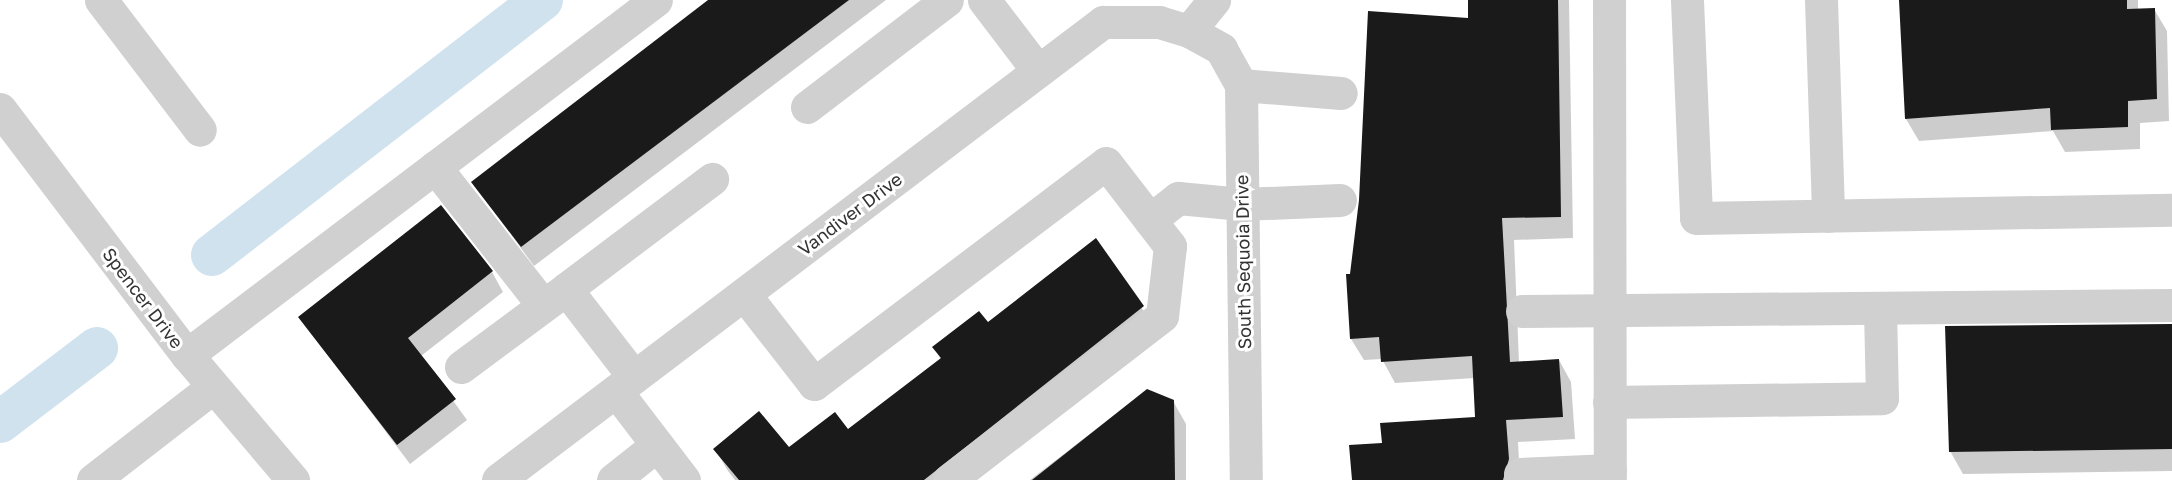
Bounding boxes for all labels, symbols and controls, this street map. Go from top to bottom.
street label: Vandiver Drive [794,168,906,260]
street label: South Sequoia Drive [1231,174,1255,350]
street label: Spencer Drive [98,243,188,353]

